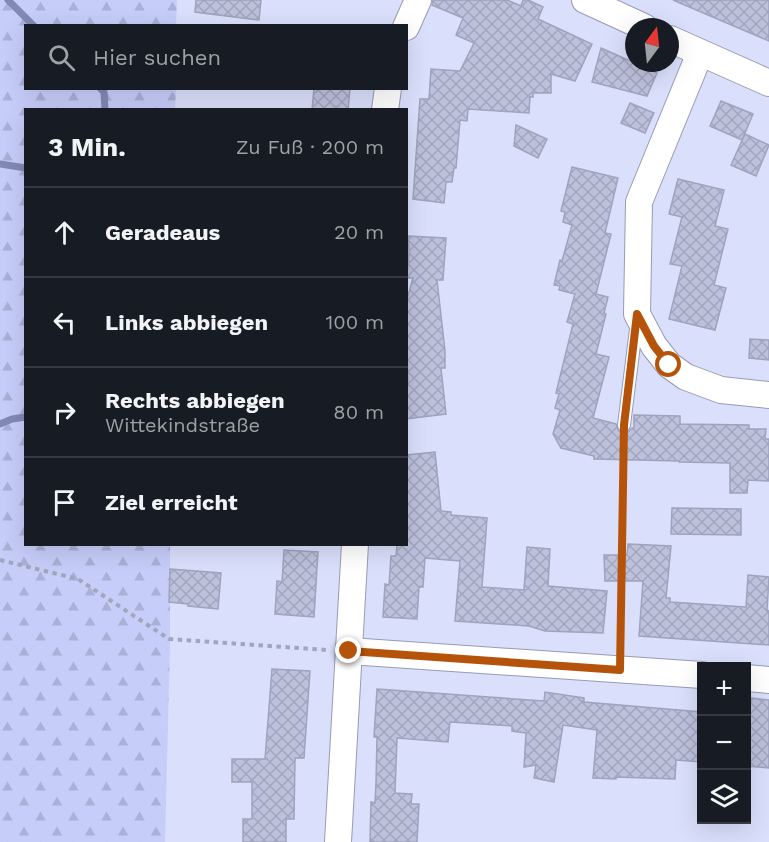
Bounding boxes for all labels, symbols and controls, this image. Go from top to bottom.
north arrow [625,18,679,72]
search box [24,24,408,90]
icon: search [45,41,78,74]
text: Hier suchen [93,45,221,70]
text: 3 Min. [48,132,126,162]
text: Zu Fuß · 200 m [236,135,384,159]
icon: ahead [48,216,81,249]
text: Geradeaus [105,220,220,245]
text: 20 m [334,220,384,244]
icon: left [48,306,81,339]
text: Links abbiegen [105,310,268,335]
text: 100 m [325,310,384,334]
route start [655,351,681,377]
text: Rechts abbiegen [105,388,285,413]
icon: right [48,396,81,429]
text: 80 m [333,400,384,424]
text: Wittekindstraße [105,413,260,437]
icon: arrive [48,486,81,519]
text: Ziel erreicht [105,490,238,515]
route end [335,637,361,663]
map controls [697,662,751,824]
button: + [697,662,751,716]
button: − [697,716,751,770]
button: layers [697,770,751,824]

